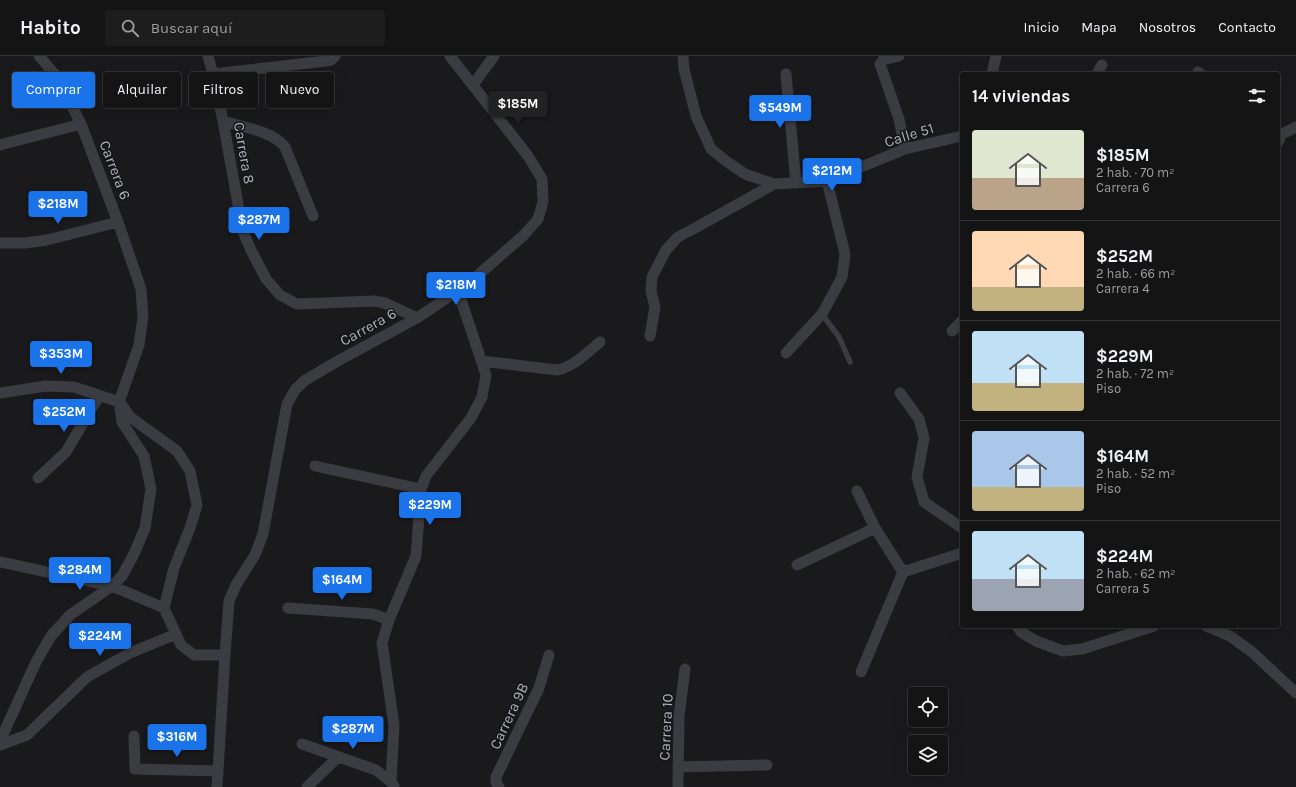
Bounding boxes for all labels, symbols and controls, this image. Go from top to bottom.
search box [105,10,385,46]
text: Habito [20,17,81,39]
icon: search [119,17,141,39]
text: Buscar aquí [151,19,233,37]
text: Inicio [1024,19,1059,36]
text: Mapa [1081,19,1117,36]
text: Nosotros [1139,19,1196,36]
text: Contacto [1218,19,1276,36]
chip: Comprar [12,72,95,108]
chip: Alquilar [103,72,181,108]
chip: Filtros [189,72,258,108]
chip: Nuevo [266,72,334,108]
icon: filters [1246,85,1268,107]
text: 14 viviendas [972,86,1070,106]
pin: $185M [490,91,546,125]
pin: $549M [752,95,808,129]
text: $185M [498,96,538,111]
text: $549M [758,100,802,115]
street label: Calle 51 [882,119,936,151]
street label: Carrera 8 [230,121,258,185]
street label: Carrera 6 [96,138,134,202]
text: $185M [1096,145,1150,165]
icon: home [1004,146,1052,194]
pin: $212M [804,158,860,192]
text: $212M [812,163,852,178]
text: 2 hab. · 70 m² [1096,165,1174,180]
text: Carrera 6 [1096,180,1150,195]
pin: $218M [30,191,86,225]
text: $218M [37,196,79,211]
pin: $287M [231,207,287,241]
text: $287M [237,212,281,227]
text: $252M [1096,246,1153,266]
icon: home [1004,247,1052,295]
text: 2 hab. · 66 m² [1096,266,1176,281]
pin: $218M [428,272,484,306]
text: $218M [435,277,477,292]
text: Carrera 4 [1096,281,1149,296]
street label: Carrera 6 [337,304,399,350]
pin: $353M [33,341,89,375]
text: $353M [39,346,83,361]
text: $229M [1096,346,1154,366]
icon: home [1004,347,1052,395]
text: 2 hab. · 72 m² [1096,366,1174,381]
text: Piso [1096,381,1121,396]
pin: $252M [36,399,92,433]
text: $252M [42,404,86,419]
text: $164M [1096,446,1149,466]
icon: home [1004,447,1052,495]
text: 2 hab. · 52 m² [1096,466,1175,481]
text: Piso [1096,481,1121,496]
pin: $229M [402,492,458,526]
text: $229M [408,497,452,512]
text: $224M [1096,546,1153,566]
icon: home [1004,547,1052,595]
pin: $284M [52,557,108,591]
text: $284M [58,562,102,577]
text: 2 hab. · 62 m² [1096,566,1176,581]
pin: $164M [314,567,370,601]
text: $164M [322,572,362,587]
text: Carrera 5 [1096,581,1149,596]
pin: $224M [72,623,128,657]
text: $224M [78,628,122,643]
street label: Carrera 9B [486,680,532,752]
map controls [908,687,948,775]
button: locate [908,687,948,727]
street label: Carrera 10 [655,693,677,761]
pin: $287M [325,716,381,750]
text: $287M [331,721,375,736]
pin: $316M [149,724,205,758]
text: $316M [157,729,197,744]
button: layers [908,735,948,775]

